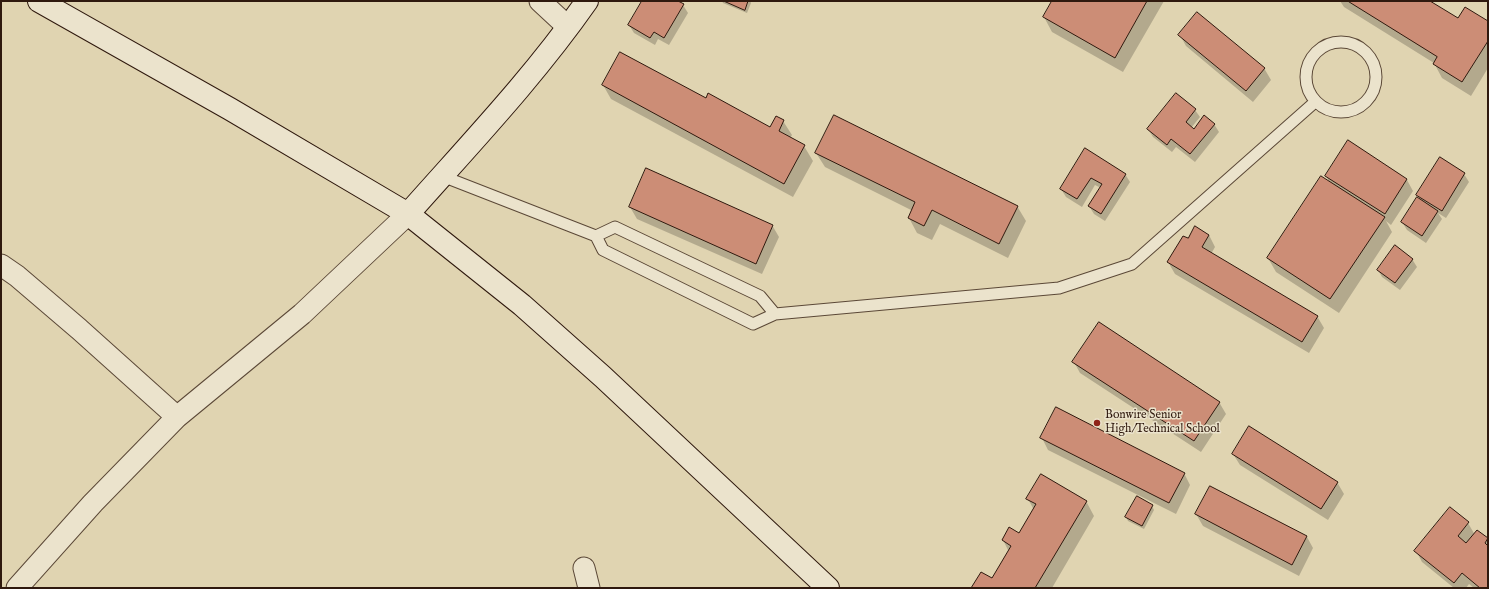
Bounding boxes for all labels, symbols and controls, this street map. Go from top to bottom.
place label: Bonwire Senior High/Technical School [1105,409,1220,437]
marker: Bonwire Senior High/Technical School [1092,418,1102,428]

